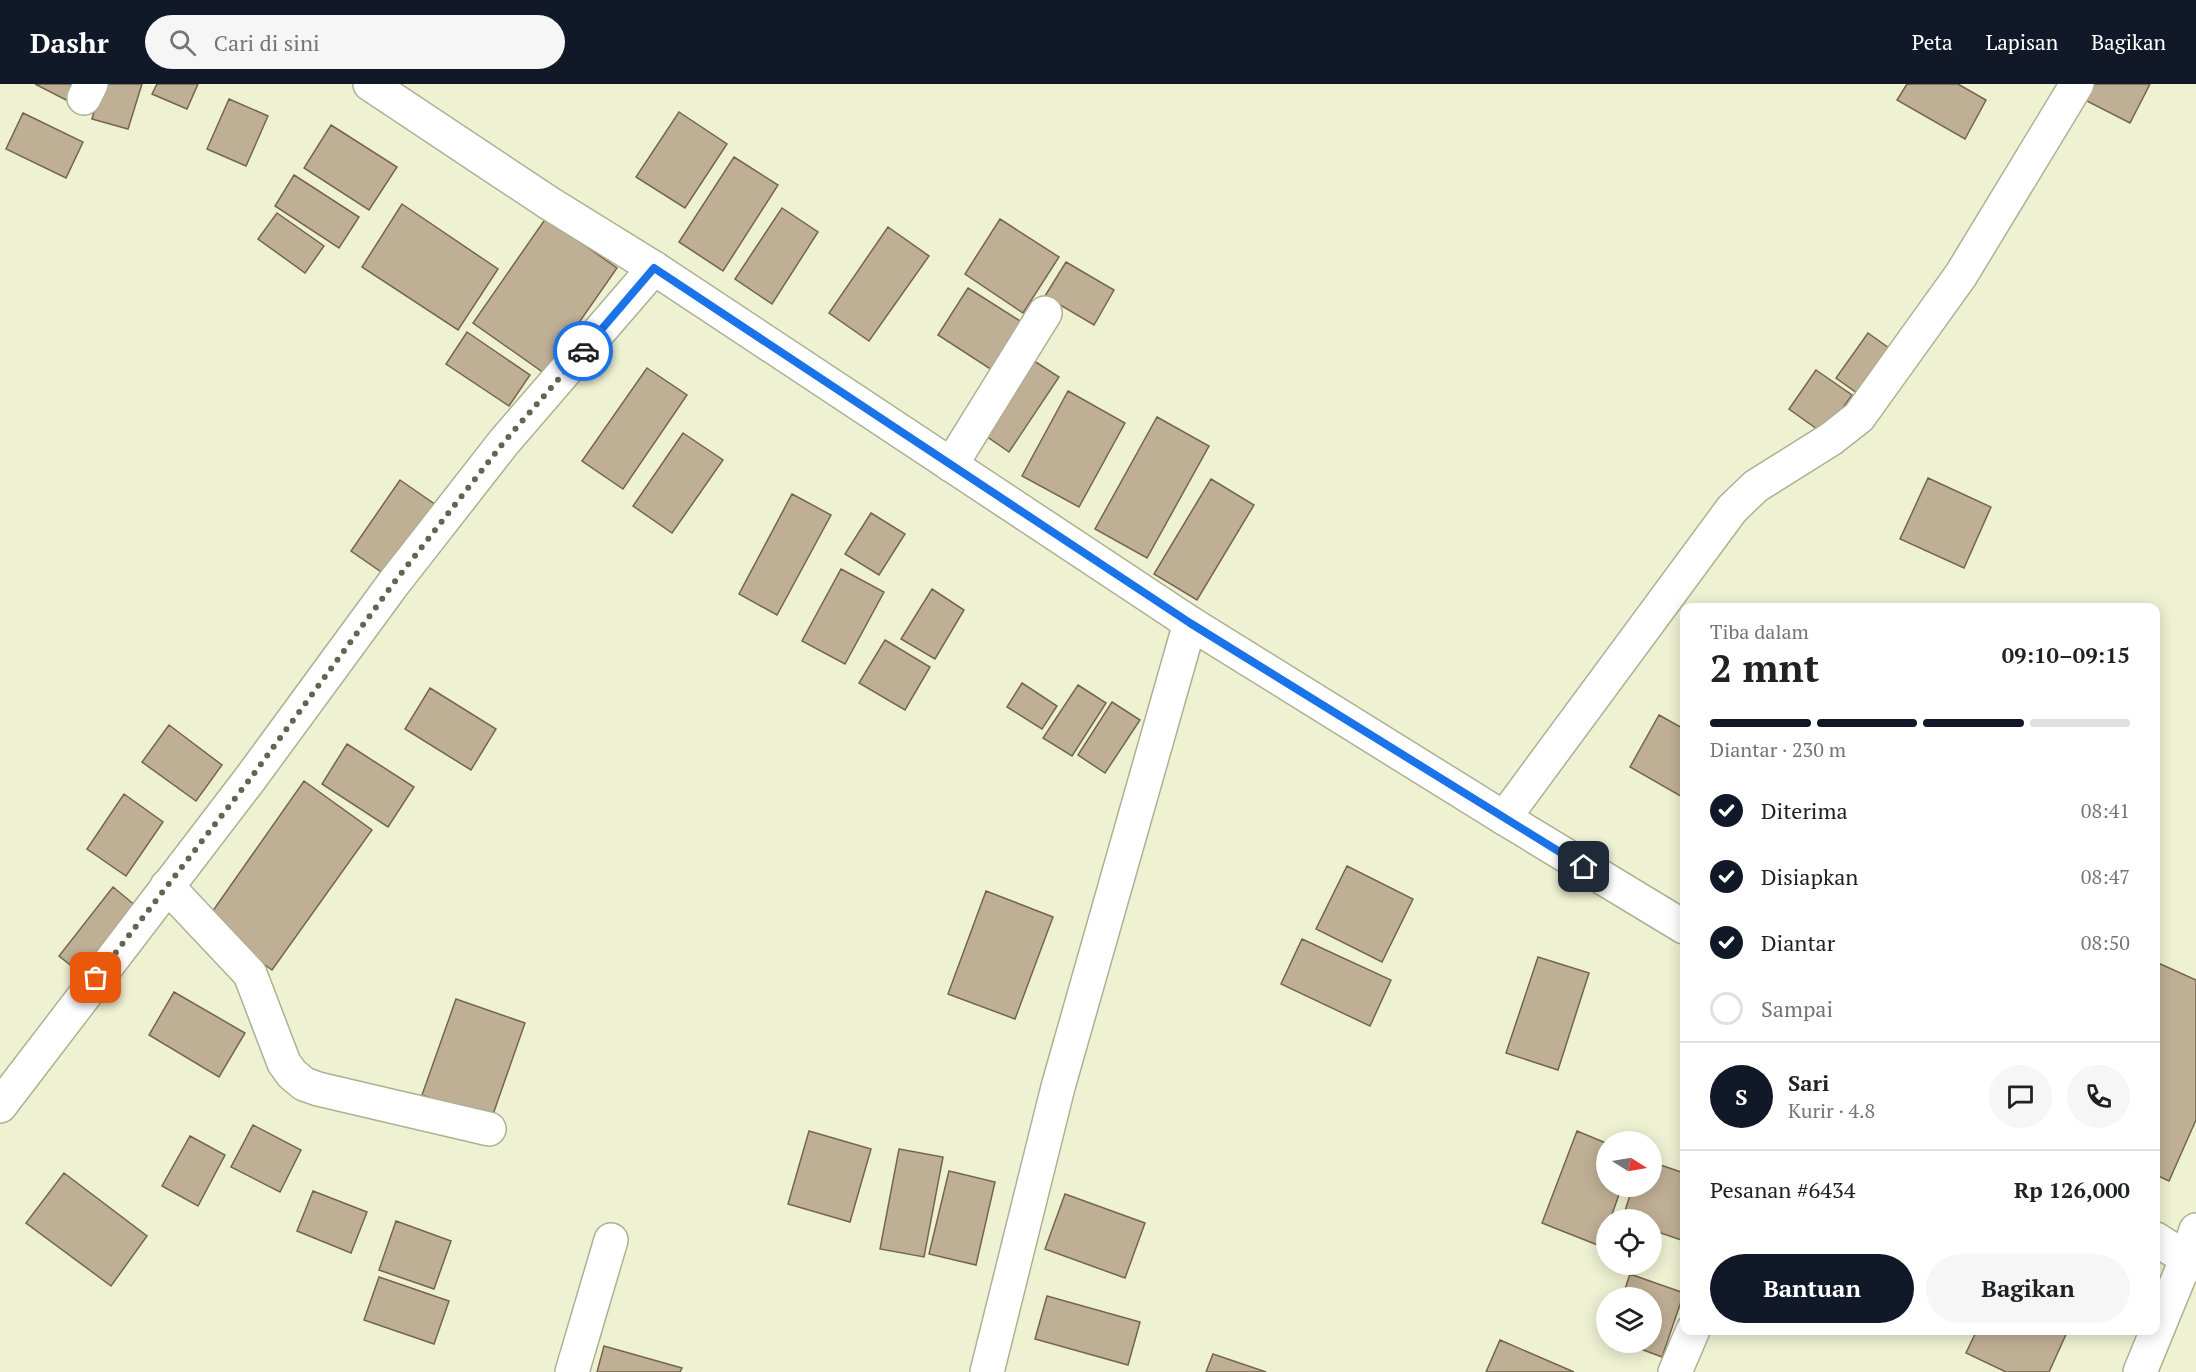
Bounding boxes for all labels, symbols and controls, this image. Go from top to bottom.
search box [145,15,565,69]
text: Dashr [30,24,109,61]
icon: search [166,26,199,59]
text: Cari di sini [214,28,320,57]
text: Peta [1912,28,1953,56]
text: Lapisan [1986,28,2058,56]
text: Bagikan [2091,28,2166,56]
courier [553,321,613,381]
icon: car [567,335,600,368]
text: Tiba dalam [1710,618,1809,645]
text: 09:10–09:15 [2002,640,2130,669]
text: 2 mnt [1710,641,1819,693]
text: Diantar · 230 m [1710,736,1846,763]
icon: check [1710,794,1743,827]
text: Diterima [1761,796,1848,825]
text: 08:41 [2081,797,2130,824]
pin [1558,841,1609,892]
icon: home [1567,850,1600,883]
icon: check [1710,860,1743,893]
text: Disiapkan [1761,862,1858,891]
text: 08:47 [2081,863,2130,890]
icon: check [1710,926,1743,959]
text: Diantar [1761,928,1835,957]
text: 08:50 [2081,929,2130,956]
pin [70,952,121,1003]
icon: bag [79,961,112,994]
text: Sampai [1761,994,1833,1023]
button: chat [1989,1065,2052,1128]
button: phone [2067,1065,2130,1128]
text: Sari [1788,1068,1829,1097]
text: S [1735,1082,1748,1111]
text: Kurir · 4.8 [1788,1097,1875,1124]
north arrow [1596,1131,1662,1197]
map controls [1596,1131,1662,1353]
text: Pesanan #6434 [1710,1175,1855,1204]
text: Rp 126,000 [2014,1175,2130,1204]
button: locate [1596,1209,1662,1275]
button: Bantuan [1710,1254,1914,1323]
button: Bagikan [1926,1254,2130,1323]
button: layers [1596,1287,1662,1353]

